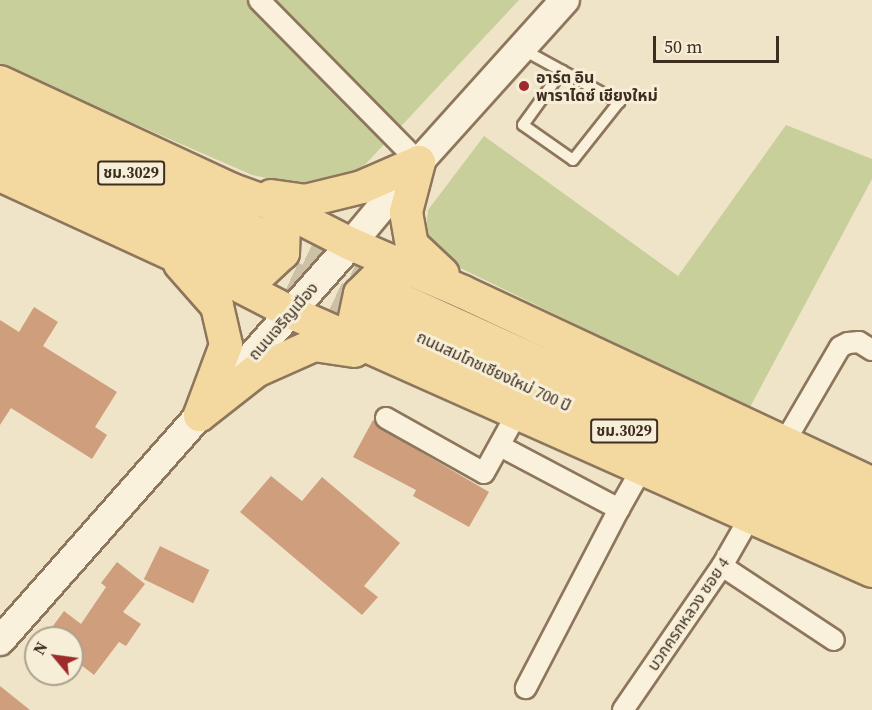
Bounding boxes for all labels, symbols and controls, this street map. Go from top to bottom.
scale bar [656,24,782,62]
text: 50 m [664,34,702,59]
place label: อาร์ต อิน พาราไดซ์ เชียงใหม่ [536,67,658,105]
marker: อาร์ต อิน พาราไดซ์ เชียงใหม่ [517,79,531,93]
road number: ชม.3029 [96,161,166,185]
street label: ถนนเจริญเมือง [244,278,322,364]
street label: ถนนสมโภชเชียงใหม่ 700 ปี [414,327,574,415]
road number: ชม.3029 [590,419,658,443]
street label: บวกครกหลวง ซอย 4 [643,554,733,674]
north arrow [24,626,84,686]
text: N [28,638,52,659]

